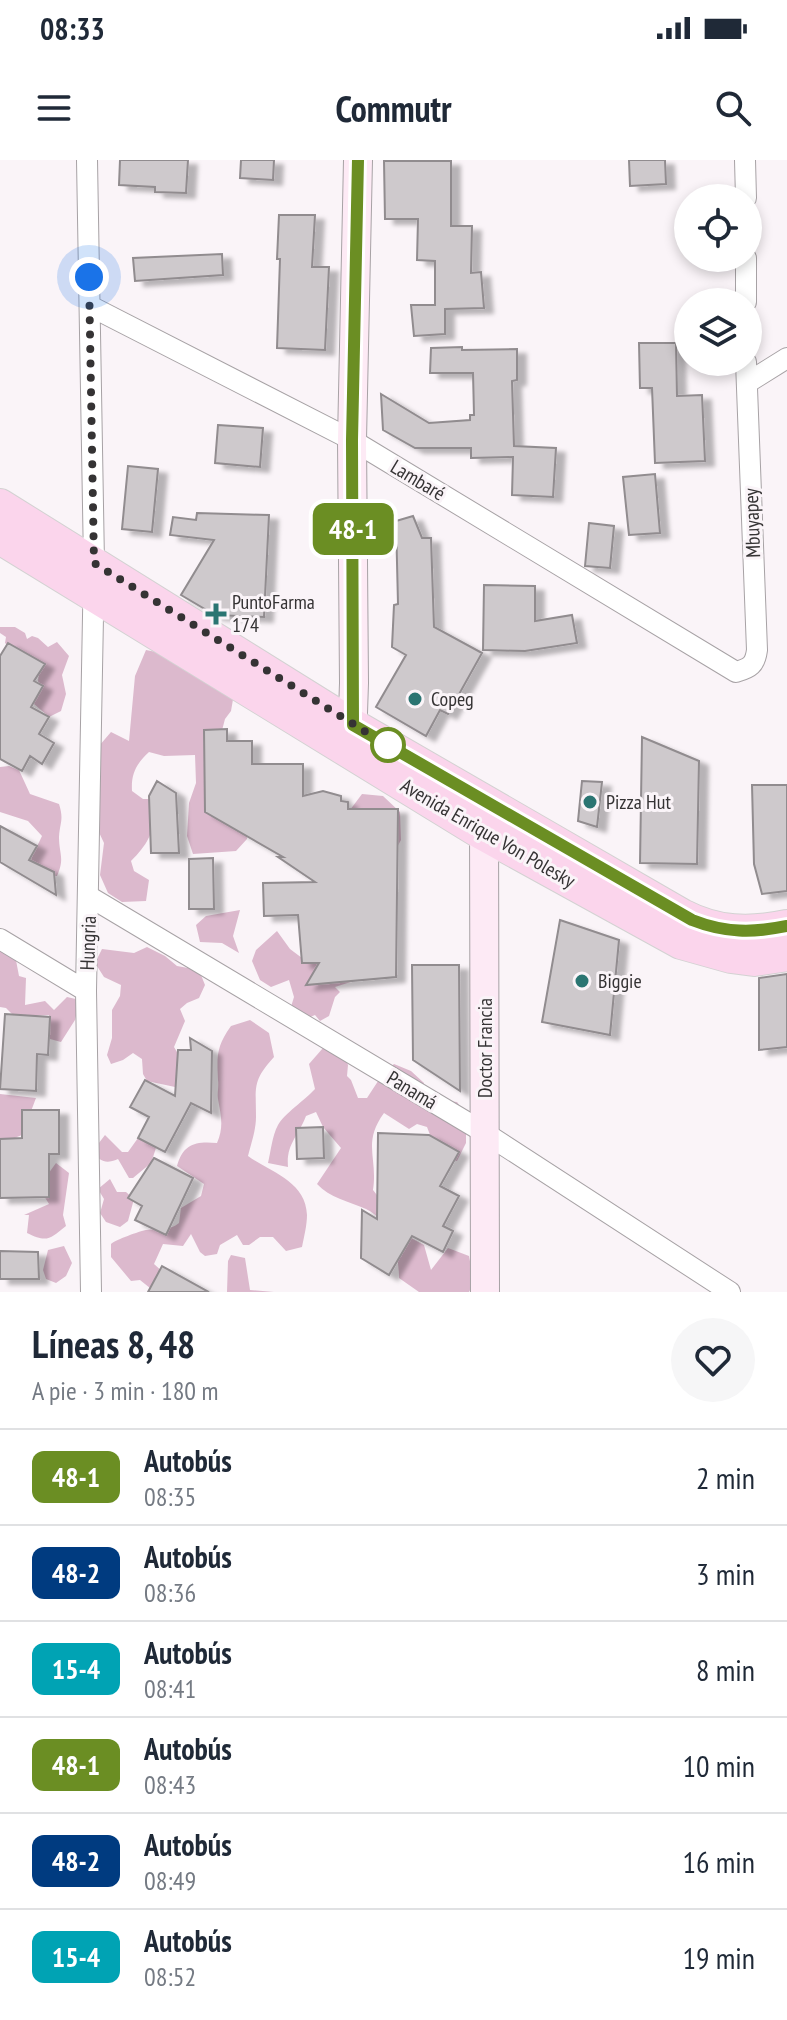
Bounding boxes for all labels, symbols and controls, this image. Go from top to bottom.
text: 08:33 [40,9,105,48]
text: Commutr [335,85,452,132]
icon: menu [32,86,76,130]
icon: search [711,86,755,130]
map controls [674,184,762,376]
button: locate [674,184,762,272]
your location [69,257,109,297]
button: layers [674,288,762,376]
street label: Lambaré [386,454,450,506]
street label: Mbuyapey [738,487,766,558]
line badge: 48-1 [297,503,409,555]
text: 48-1 [329,510,377,547]
place label: PuntoFarma 174 [232,589,315,638]
marker: PuntoFarma 174 [207,605,225,623]
place label: Copeg [431,686,474,712]
marker: Copeg [406,690,424,708]
unlabelled marker [371,728,405,762]
street label: Avenida Enrique Von Polesky [396,772,580,894]
place label: Pizza Hut [606,789,671,815]
marker: Pizza Hut [581,793,599,811]
street label: Hungria [74,915,102,971]
place label: Biggie [598,968,642,994]
marker: Biggie [573,972,591,990]
street label: Doctor Francia [472,998,498,1098]
street label: Panamá [382,1065,442,1115]
button: heart [671,1318,755,1402]
text: Líneas 8, 48 [32,1319,195,1368]
text: A pie · 3 min · 180 m [32,1374,219,1407]
text: Autobús [144,1441,232,1480]
text: 48-1 [52,1458,100,1495]
text: 2 min [696,1458,755,1497]
text: 08:35 [144,1480,196,1513]
text: Autobús [144,1537,232,1576]
text: 48-2 [52,1554,100,1591]
text: 3 min [696,1554,755,1593]
text: 08:36 [144,1576,196,1609]
text: Autobús [144,1633,232,1672]
text: 15-4 [52,1650,100,1687]
text: 8 min [696,1650,755,1689]
text: 08:41 [144,1672,196,1705]
text: Autobús [144,1729,232,1768]
text: 48-1 [52,1746,100,1783]
text: 10 min [682,1746,755,1785]
text: 08:43 [144,1768,196,1801]
text: Autobús [144,1825,232,1864]
text: 48-2 [52,1842,100,1879]
text: 16 min [682,1842,755,1881]
text: 08:49 [144,1864,196,1897]
text: Autobús [144,1921,232,1960]
text: 15-4 [52,1938,100,1975]
text: 19 min [682,1938,755,1977]
text: 08:52 [144,1960,196,1993]

